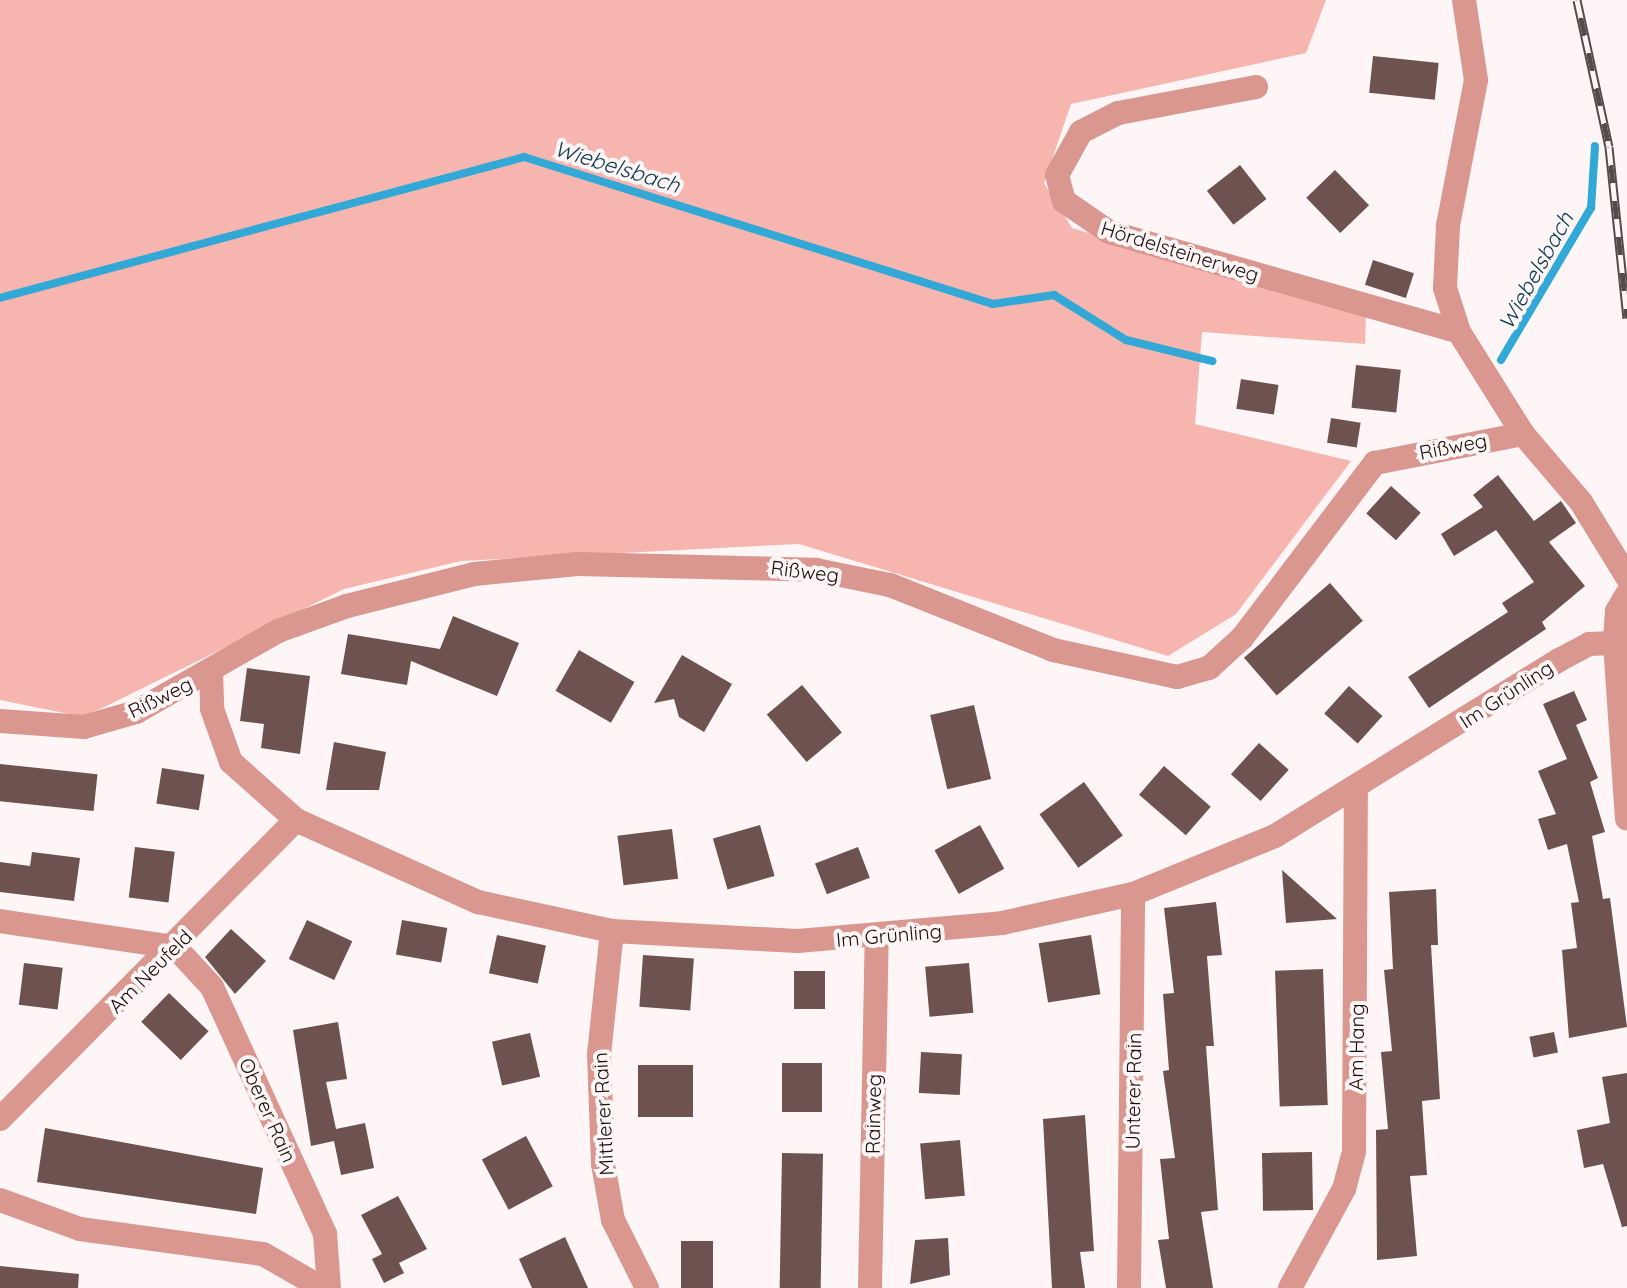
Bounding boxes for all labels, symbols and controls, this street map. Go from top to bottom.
water label: Wiebelsbach [551,135,683,199]
water label: Wiebelsbach [1493,208,1579,334]
street label: Hördelsteinerweg [1098,216,1262,286]
street label: Rißweg [1417,428,1489,464]
street label: Rißweg [770,555,840,587]
street label: Im Grünling [1455,655,1557,733]
street label: Rißweg [124,671,196,723]
street label: Im Grünling [835,918,943,952]
street label: Am Neufeld [103,924,197,1018]
street label: Am Hang [1343,1003,1369,1091]
street label: Unterer Rain [1120,1032,1146,1150]
street label: Mittlerer Rain [588,1052,618,1176]
street label: Oberer Rain [234,1054,302,1166]
street label: Rainweg [860,1074,886,1154]

